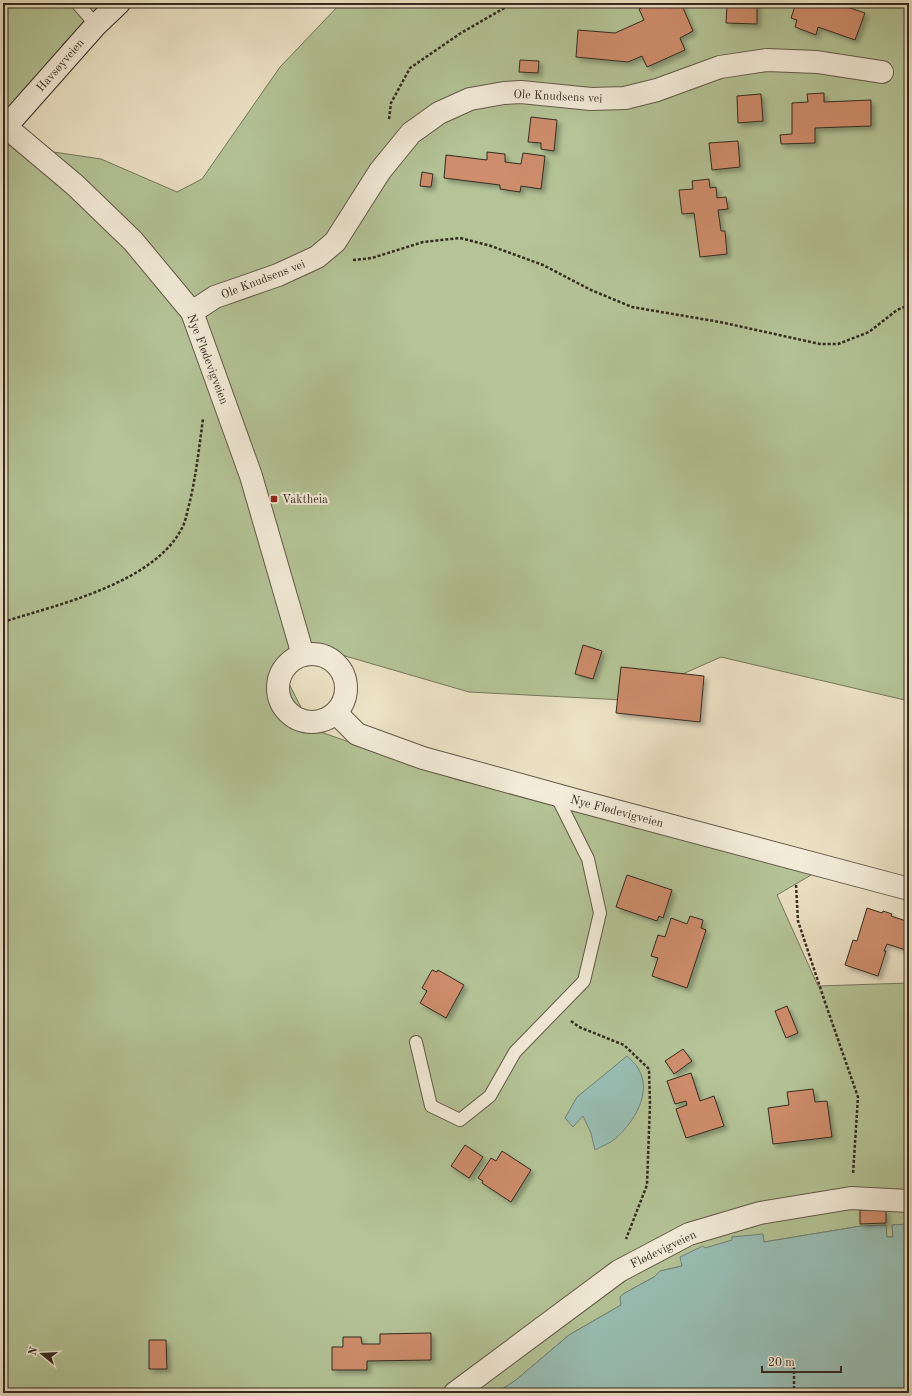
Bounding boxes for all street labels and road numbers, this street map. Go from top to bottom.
street label: Havsøyveien [35,37,87,94]
street label: Ole Knudsens vei [513,89,603,105]
street label: Ole Knudsens vei [220,258,307,301]
street label: Nye Flødevigveien [184,313,230,407]
street label: Nye Flødevigveien [569,794,665,830]
street label: Flødevigveien [629,1229,699,1271]

